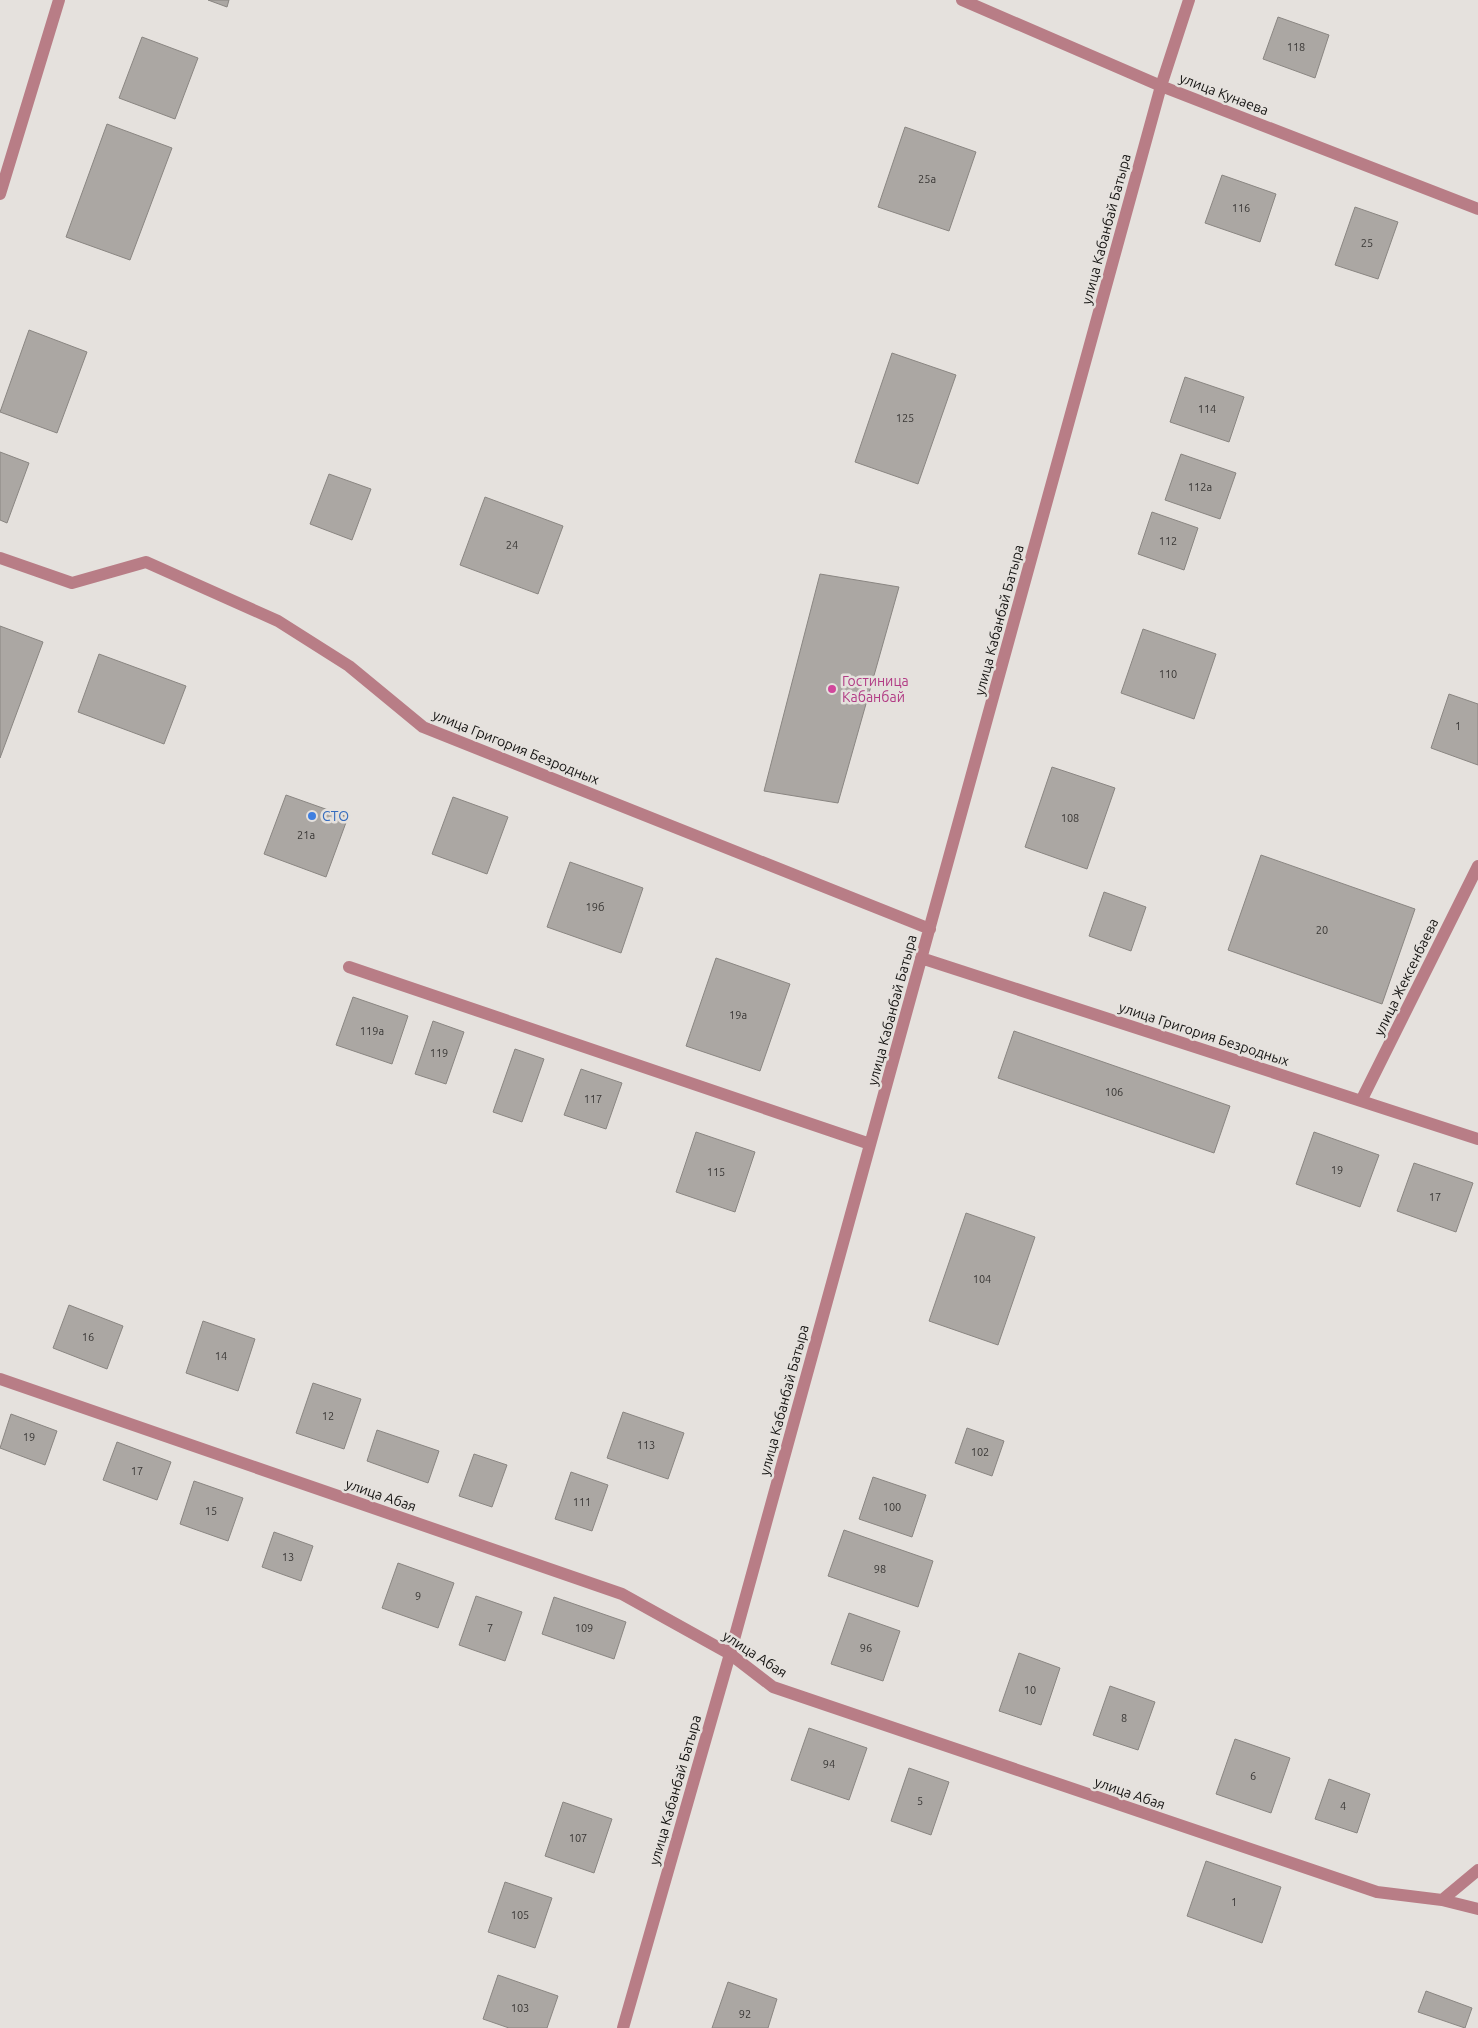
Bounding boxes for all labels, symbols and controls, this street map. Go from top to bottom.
house number: 118 [1287,41,1305,53]
street label: улица Кунаева [1177,70,1271,118]
street label: улица Кабанбай Батыра [1078,152,1134,306]
house number: 25а [918,173,936,185]
house number: 116 [1232,202,1250,214]
house number: 25 [1361,237,1373,249]
house number: 114 [1198,403,1216,415]
house number: 125 [896,412,914,424]
house number: 112а [1188,481,1212,493]
house number: 112 [1159,535,1177,547]
house number: 24 [506,539,518,551]
street label: улица Кабанбай Батыра [971,543,1027,697]
house number: 110 [1159,668,1177,680]
place label: Гостиница Кабанбай [842,673,909,705]
marker: Гостиница Кабанбай [826,683,838,695]
street label: улица Григория Безродных [430,706,602,788]
house number: 1 [1455,720,1461,732]
place label: СТО [322,808,349,824]
marker: СТО [306,810,318,822]
house number: 108 [1061,812,1079,824]
house number: 21а [297,829,315,841]
house number: 19б [586,901,604,913]
street label: улица Жексенбаева [1371,916,1441,1038]
house number: 20 [1316,924,1328,936]
street label: улица Кабанбай Батыра [864,933,920,1087]
street label: улица Григория Безродных [1117,999,1291,1069]
house number: 19а [729,1009,747,1021]
house number: 119а [360,1025,384,1037]
house number: 119 [430,1047,448,1059]
house number: 106 [1105,1086,1123,1098]
house number: 117 [584,1093,602,1105]
house number: 19 [1331,1164,1343,1176]
house number: 115 [707,1166,725,1178]
house number: 17 [1429,1191,1441,1203]
house number: 104 [973,1273,991,1285]
street label: улица Кабанбай Батыра [756,1323,812,1477]
house number: 16 [82,1331,94,1343]
house number: 14 [215,1350,227,1362]
house number: 12 [322,1410,334,1422]
house number: 19 [23,1431,35,1443]
house number: 113 [637,1439,655,1451]
house number: 102 [971,1446,989,1458]
house number: 17 [131,1465,143,1477]
street label: улица Абая [344,1475,418,1515]
house number: 111 [573,1496,591,1508]
house number: 100 [883,1501,901,1513]
house number: 15 [205,1505,217,1517]
house number: 13 [282,1551,294,1563]
house number: 98 [874,1563,886,1575]
house number: 9 [415,1590,421,1602]
house number: 7 [487,1622,493,1634]
house number: 109 [575,1622,593,1634]
street label: улица Абая [720,1627,790,1681]
house number: 96 [860,1642,872,1654]
house number: 10 [1024,1684,1036,1696]
house number: 8 [1121,1712,1127,1724]
street label: улица Кабанбай Батыра [646,1713,704,1867]
house number: 94 [823,1758,835,1770]
house number: 6 [1250,1770,1256,1782]
street label: улица Абая [1093,1773,1167,1813]
house number: 5 [917,1795,923,1807]
house number: 4 [1340,1800,1346,1812]
house number: 107 [569,1832,587,1844]
house number: 1 [1231,1896,1237,1908]
house number: 105 [511,1909,529,1921]
house number: 103 [511,2002,529,2014]
house number: 92 [739,2008,751,2020]

